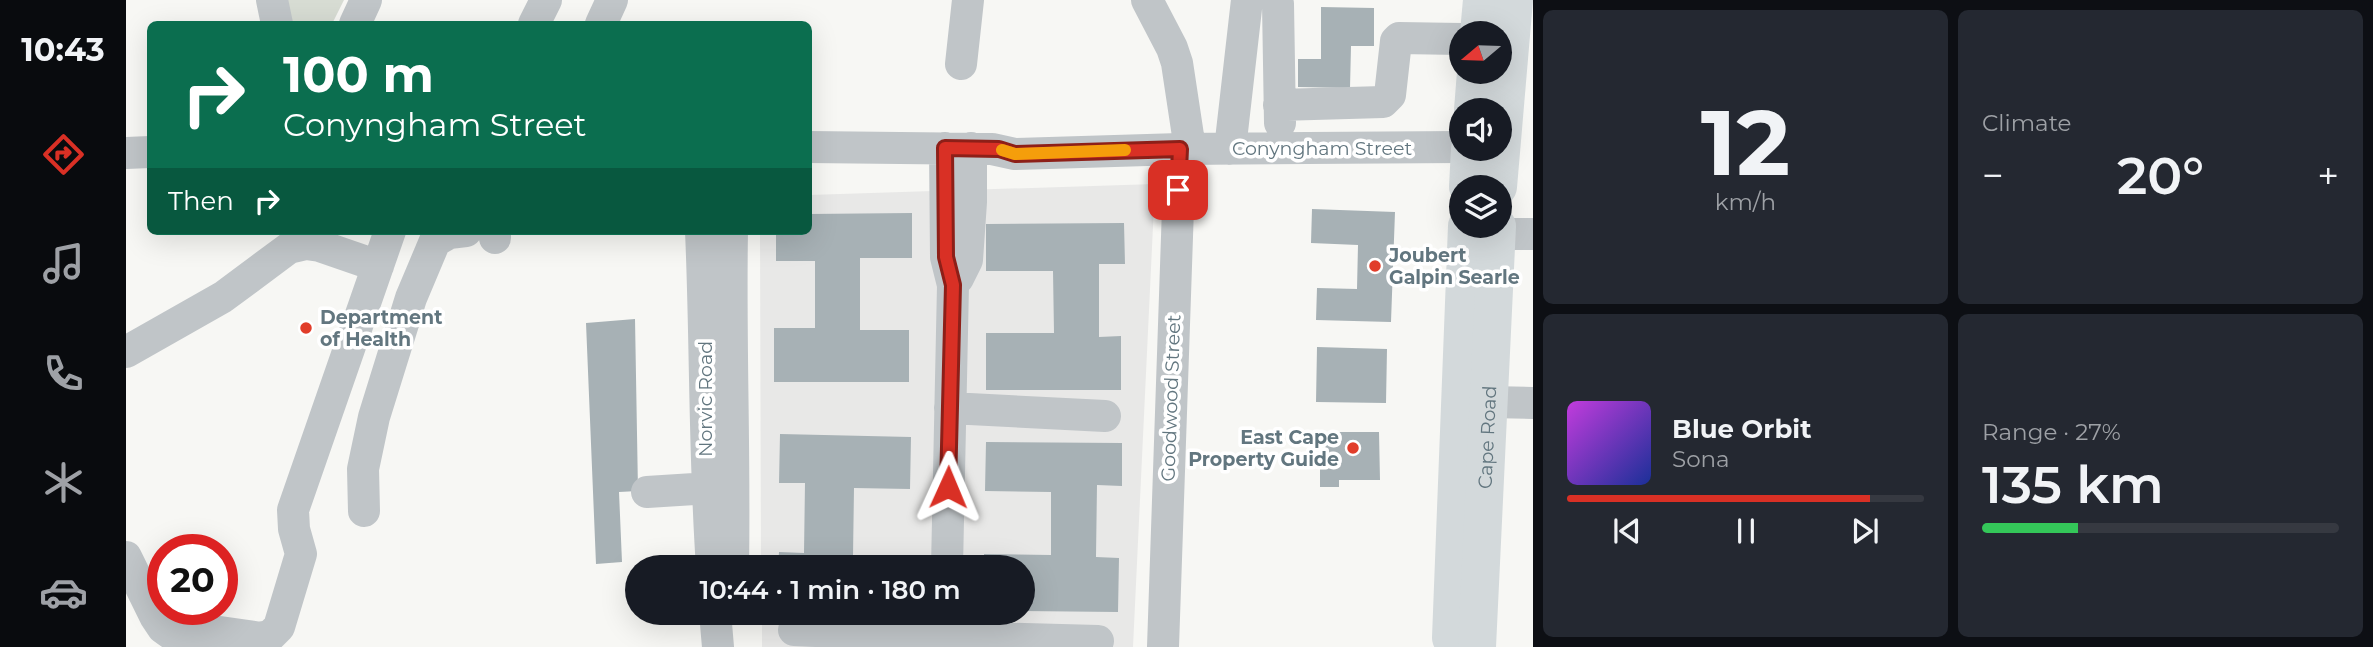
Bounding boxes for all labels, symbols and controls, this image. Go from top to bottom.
north arrow [1449,21,1512,84]
map controls [1449,21,1512,238]
text: 10:43 [21,30,105,69]
text: 100 m [283,45,434,104]
icon: right [168,49,259,140]
text: 12 [1701,87,1790,198]
button: sound [1449,98,1512,161]
text: Conyngham Street [283,105,587,144]
text: Climate [1982,109,2071,137]
icon: directions [39,130,88,179]
street label: Conyngham Street [1232,137,1412,160]
text: 20° [2117,144,2204,207]
text: − [1982,152,2004,199]
text: + [2317,152,2339,199]
pin [1148,160,1208,220]
icon: arrive [1159,171,1197,209]
button: layers [1449,175,1512,238]
icon: right [248,182,286,220]
text: Then [168,185,234,217]
text: km/h [1715,188,1776,216]
icon: music [39,239,88,288]
place label: Joubert Galpin Searle [1388,244,1520,289]
marker: Joubert Galpin Searle [1367,258,1383,274]
place label: Department of Health [320,306,442,351]
street label: Goodwood Street [1157,314,1185,482]
marker: Department of Health [298,320,314,336]
street label: Norvic Road [694,341,717,457]
icon: phone [39,349,88,398]
street label: Cape Road [1473,385,1501,490]
text: Blue Orbit [1672,413,1811,445]
text: Range · 27% [1982,418,2121,446]
place label: East Cape Property Guide [1188,426,1339,471]
marker: East Cape Property Guide [1345,440,1361,456]
text: Sona [1672,445,1730,473]
position arrow [911,450,985,524]
text: 135 km [1982,453,2164,516]
icon: climate [39,458,88,507]
icon: previous [1608,512,1646,550]
icon: pause [1727,512,1765,550]
icon: next [1846,512,1884,550]
speed limit sign: 20 [147,534,238,625]
icon: car [39,568,88,617]
text: 10:44 · 1 min · 180 m [699,574,961,606]

